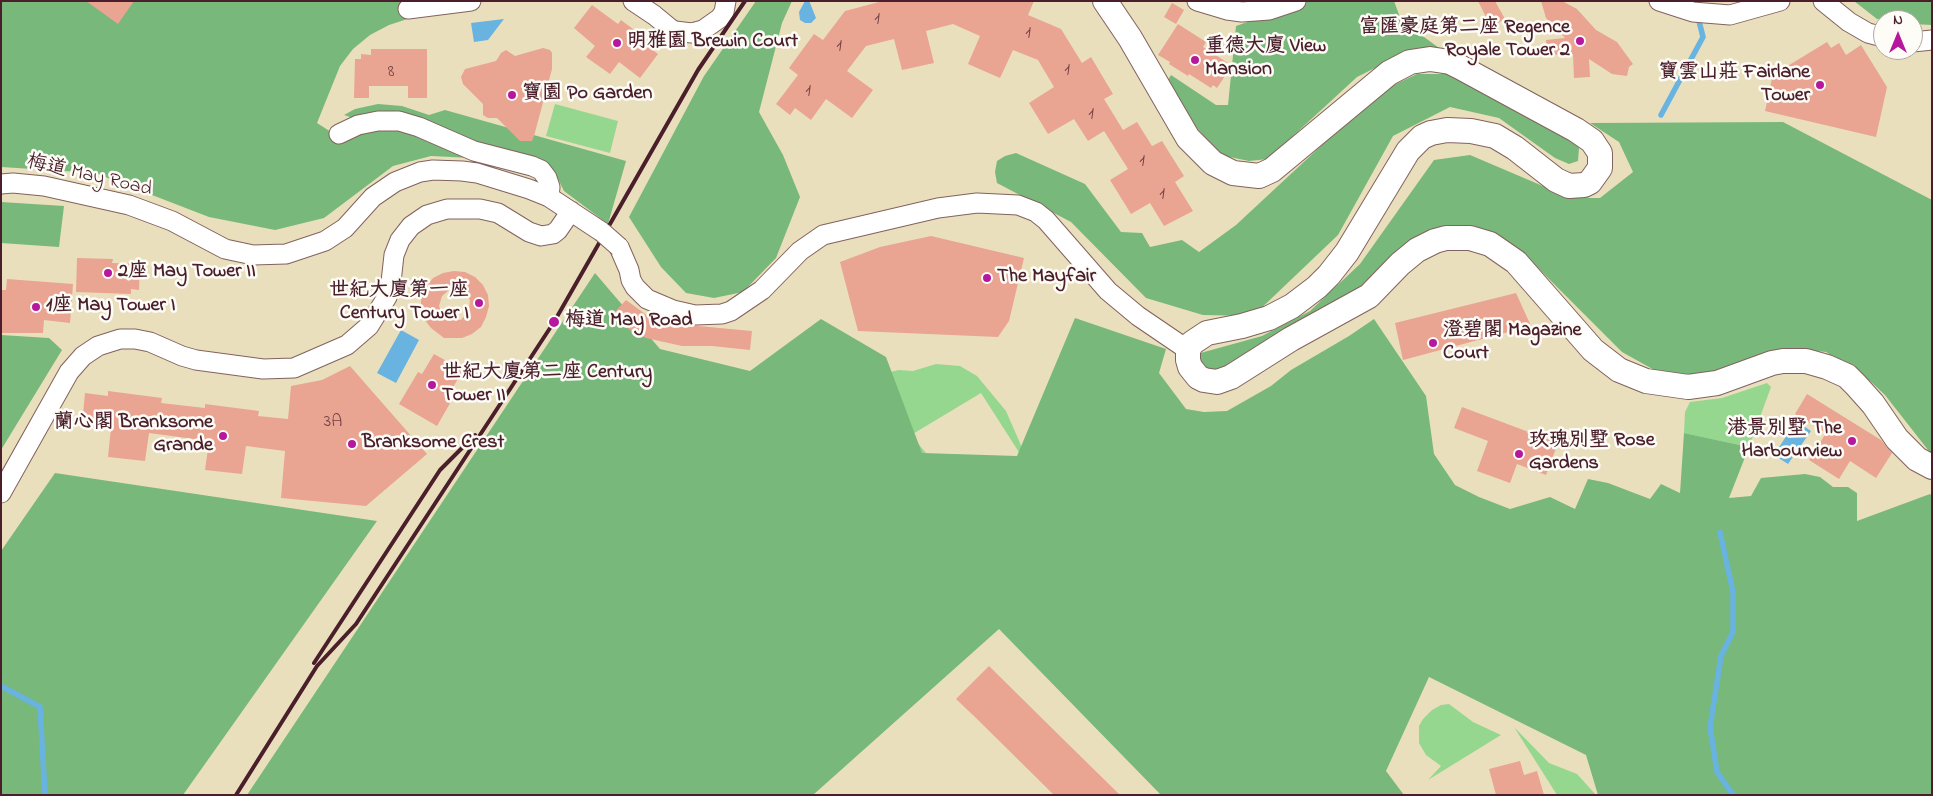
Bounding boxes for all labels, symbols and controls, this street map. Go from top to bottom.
house number: 1 [874,9,880,31]
north arrow [1873,10,1923,60]
text: N [1893,10,1903,31]
place label: 富匯豪庭第二座 Regence Royale Tower 2 [1359,17,1570,64]
house number: 1 [1025,23,1031,45]
place label: 明雅園 Brewin Court [627,31,798,55]
marker: 富匯豪庭第二座 Regence Royale Tower 2 [1574,35,1586,47]
house number: 1 [836,36,842,58]
place label: 重德大廈 View Mansion [1205,36,1326,83]
marker: 明雅園 Brewin Court [611,37,623,49]
marker: 重德大廈 View Mansion [1189,54,1201,66]
house number: 1 [1064,60,1070,82]
house number: 8 [388,62,394,84]
place label: 寶雲山莊 Fairlane Tower [1658,62,1810,109]
marker: 寶雲山莊 Fairlane Tower [1814,79,1826,91]
house number: 1 [805,81,811,103]
place label: 寶園 Po Garden [522,83,652,107]
marker: 寶園 Po Garden [506,89,518,101]
house number: 1 [1088,104,1094,126]
street label: 梅道 May Road [24,151,154,203]
house number: 1 [1139,151,1145,173]
house number: 1 [1159,184,1165,206]
place label: 2座 May Tower II [118,261,256,285]
place label: The Mayfair [997,266,1096,290]
marker: 2座 May Tower II [102,267,114,279]
marker: The Mayfair [981,272,993,284]
place label: 世紀大廈第一座 Century Tower I [329,280,469,327]
place label: 1座 May Tower I [46,295,175,319]
marker: 世紀大廈第一座 Century Tower I [473,297,485,309]
marker: 1座 May Tower I [30,301,42,313]
place label: 梅道 May Road [565,310,693,334]
marker: 梅道 May Road [547,315,561,329]
place label: 澄碧閣 Magazine Court [1443,320,1582,367]
marker: 澄碧閣 Magazine Court [1427,337,1439,349]
place label: 世紀大廈第二座 Century Tower II [442,362,652,409]
marker: 世紀大廈第二座 Century Tower II [426,379,438,391]
place label: 蘭心閣 Branksome Grande [54,412,213,459]
house number: 3A [324,412,342,434]
place label: 港景別墅 The Harbourview [1727,418,1842,465]
marker: 蘭心閣 Branksome Grande [217,430,229,442]
place label: 玫瑰別墅 Rose Gardens [1529,430,1655,477]
place label: Branksome Crest [362,432,504,456]
marker: 港景別墅 The Harbourview [1846,435,1858,447]
marker: Branksome Crest [346,438,358,450]
marker: 玫瑰別墅 Rose Gardens [1513,448,1525,460]

